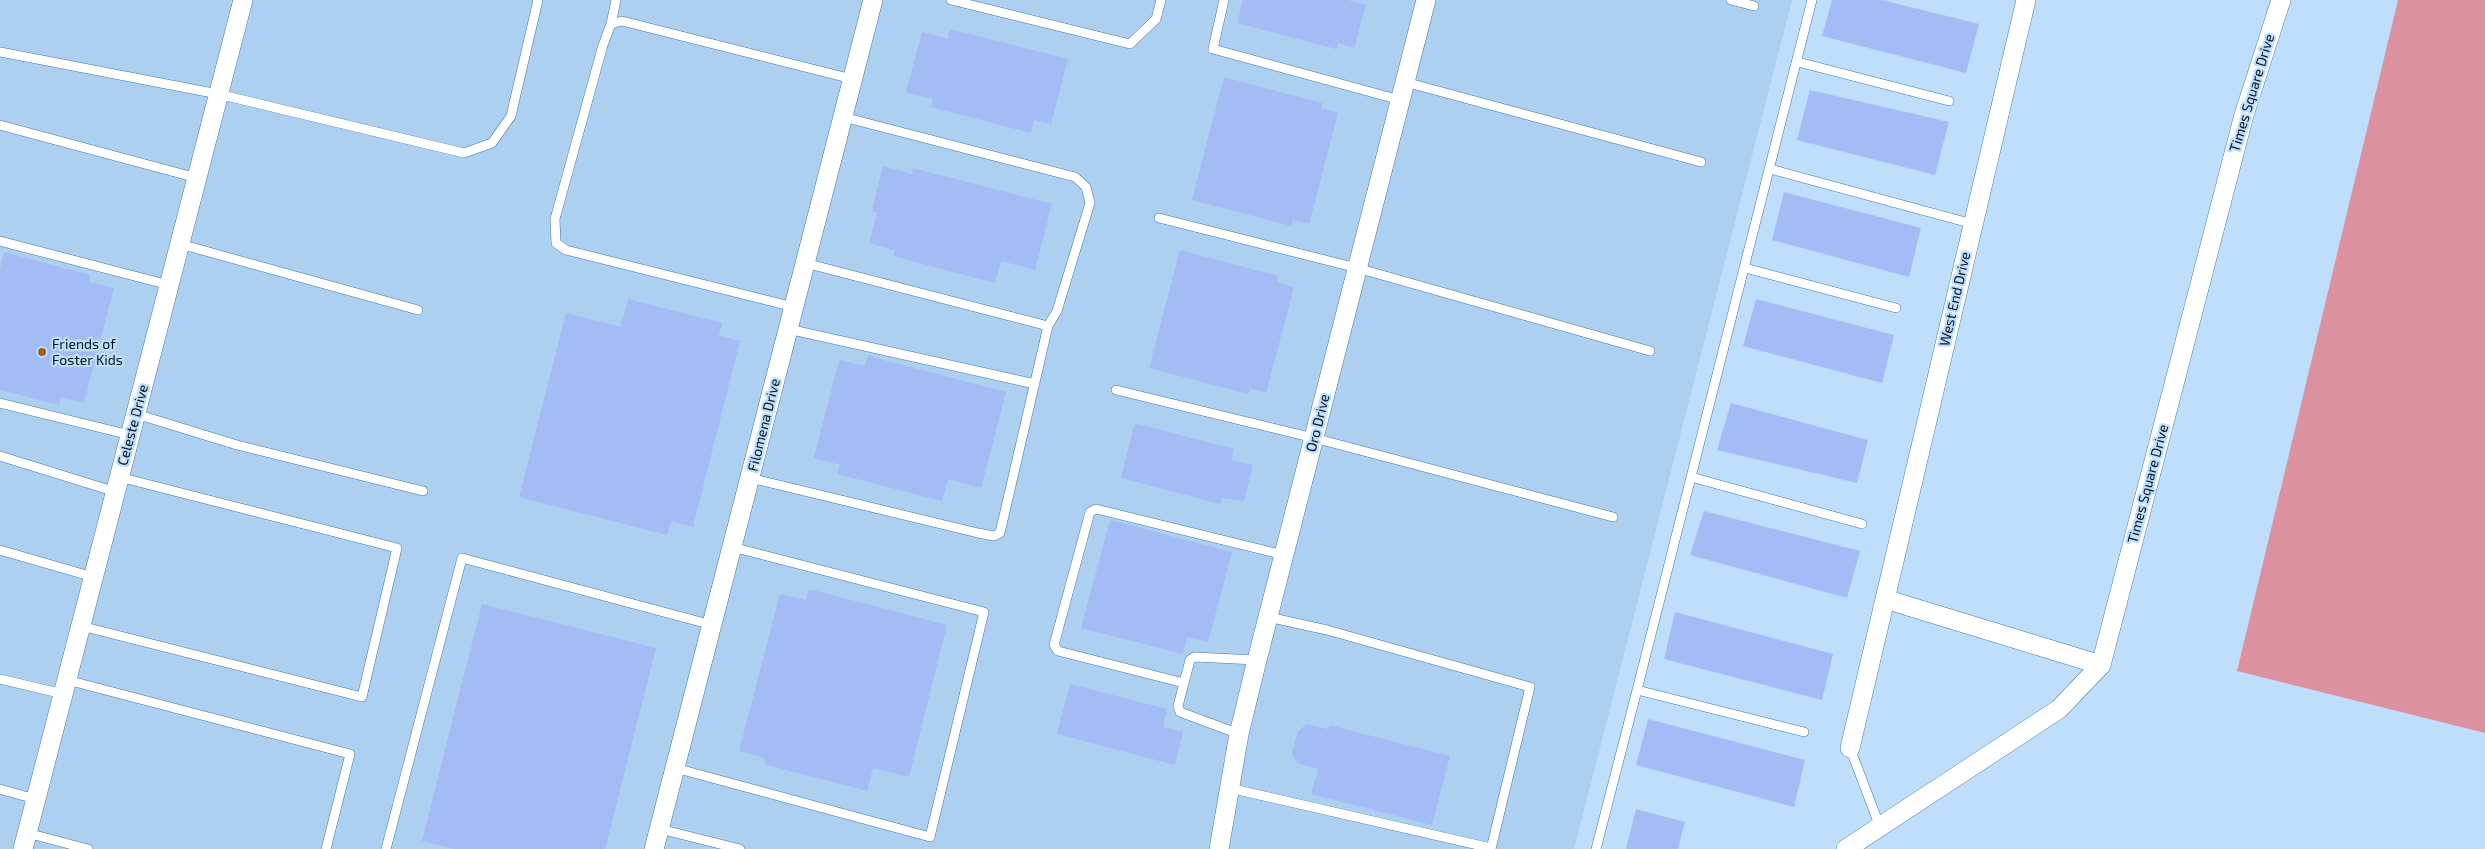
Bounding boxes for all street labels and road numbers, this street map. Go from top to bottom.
street label: Times Square Drive [2226,32,2278,154]
street label: West End Drive [1936,250,1974,348]
street label: Filomena Drive [744,377,784,473]
street label: Celeste Drive [114,383,152,467]
street label: Oro Drive [1303,392,1333,454]
street label: Times Square Drive [2124,423,2172,545]

